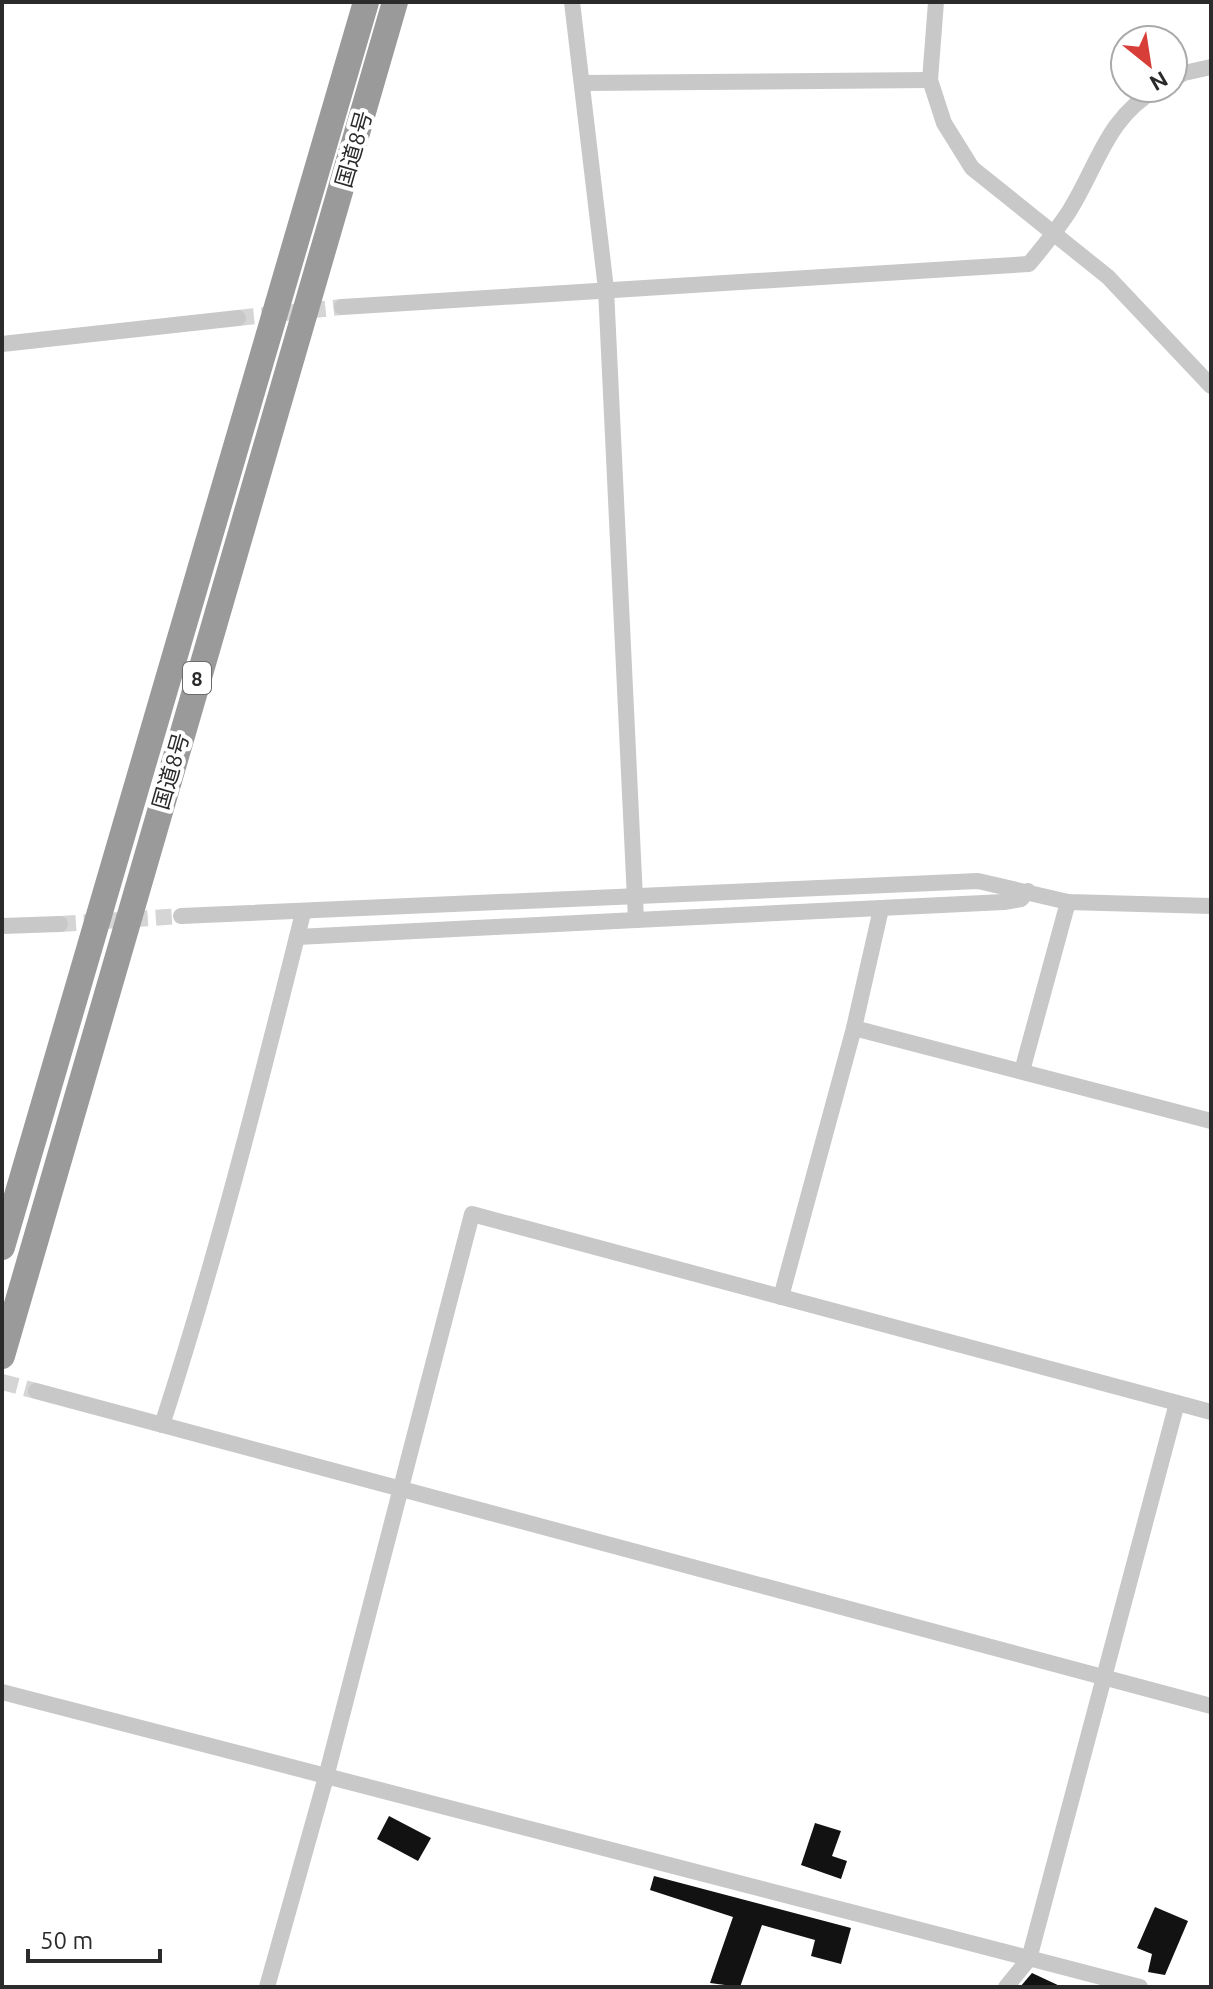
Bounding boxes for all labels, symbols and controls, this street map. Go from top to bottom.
north arrow [1109,24,1189,104]
text: N [1146,67,1173,97]
street label: 国道8号 [330,108,376,190]
road number: 8 [183,662,211,694]
street label: 国道8号 [147,730,193,812]
scale bar [28,1913,160,1963]
text: 50 m [40,1927,93,1954]

